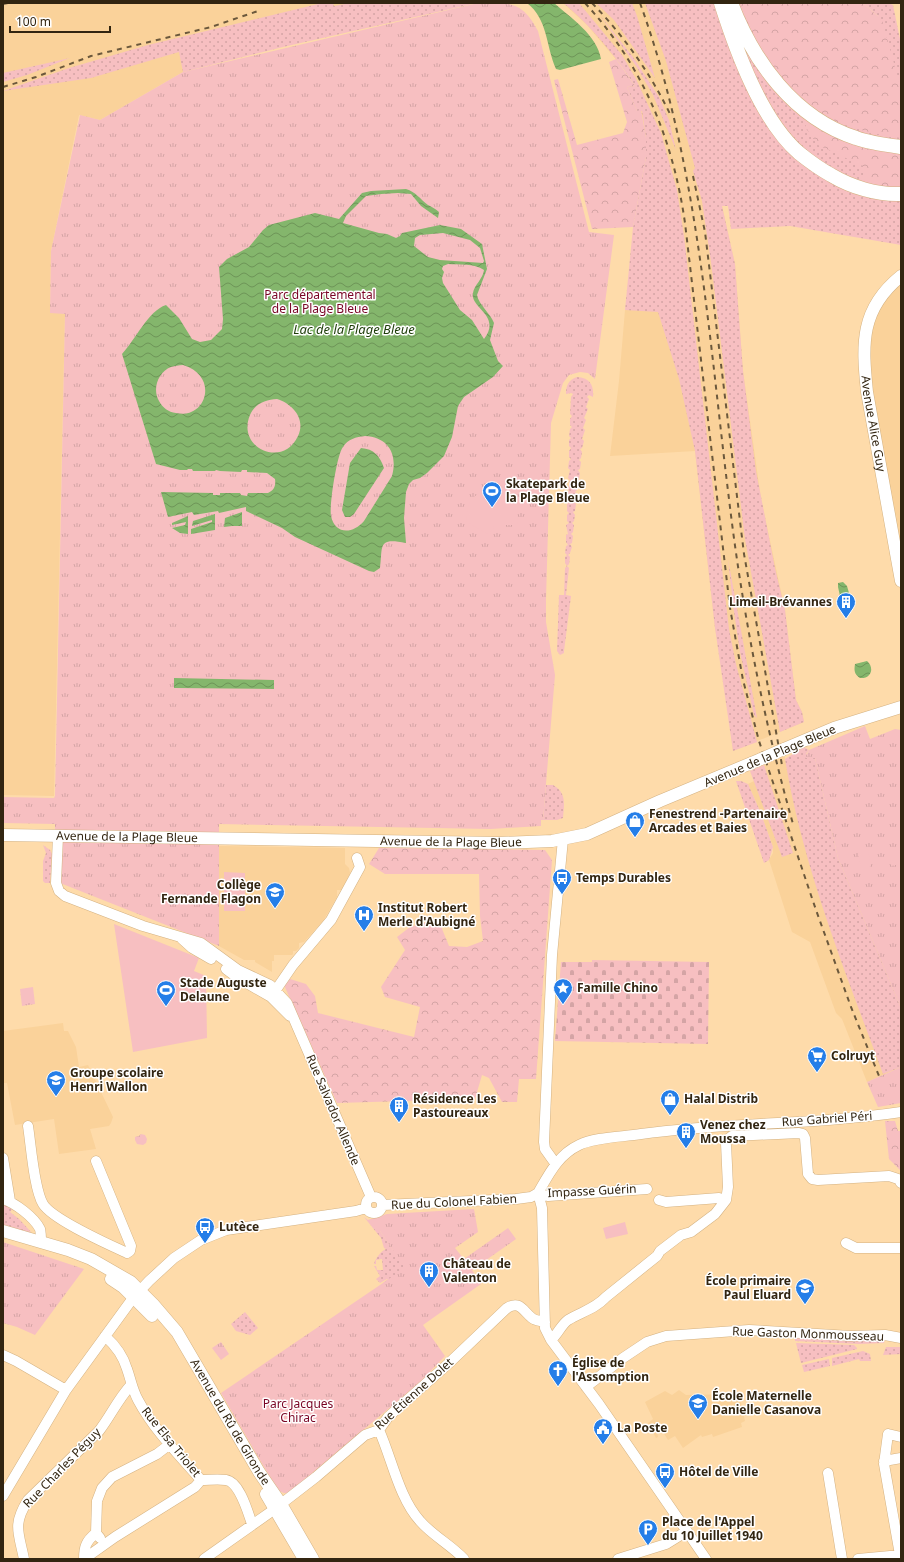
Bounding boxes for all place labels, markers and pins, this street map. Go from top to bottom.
place label: Skatepark de la Plage Bleue [506,475,590,506]
sports icon: Skatepark de la Plage Bleue [481,480,503,508]
building icon: Limeil-Brévannes [835,591,857,619]
place label: Limeil-Brévannes [729,593,832,610]
place label: Fenestrend -Partenaire Arcades et Baies [649,805,787,836]
shop icon: Fenestrend -Partenaire Arcades et Baies [624,810,646,838]
bus stop icon: Temps Durables [551,867,573,895]
place label: Temps Durables [576,869,671,886]
place label: Collège Fernande Flagon [161,876,261,907]
school or university icon: Collège Fernande Flagon [264,881,286,909]
place label: Institut Robert Merle d'Aubigné [378,899,475,930]
hospital icon: Institut Robert Merle d'Aubigné [353,904,375,932]
place label: Stade Auguste Delaune [180,974,267,1005]
place icon: Famille Chino [552,977,574,1005]
sports icon: Stade Auguste Delaune [155,979,177,1007]
place label: Famille Chino [577,979,658,996]
supermarket icon: Colruyt [806,1045,828,1073]
place label: Colruyt [831,1047,875,1064]
place label: Groupe scolaire Henri Wallon [70,1064,163,1095]
school or university icon: Groupe scolaire Henri Wallon [45,1069,67,1097]
shop icon: Halal Distrib [659,1088,681,1116]
place label: Résidence Les Pastoureaux [413,1090,497,1121]
place label: Halal Distrib [684,1090,758,1107]
building icon: Résidence Les Pastoureaux [388,1095,410,1123]
place label: Venez chez Moussa [700,1116,766,1147]
building icon: Venez chez Moussa [675,1121,697,1149]
bus stop icon: Lutèce [194,1216,216,1244]
place label: Lutèce [219,1218,259,1235]
place label: Château de Valenton [443,1255,511,1286]
building icon: Château de Valenton [418,1260,440,1288]
place label: École primaire Paul Eluard [705,1272,791,1303]
school or university icon: École primaire Paul Eluard [794,1277,816,1305]
place label: Église de l'Assomption [572,1354,649,1385]
church icon: Église de l'Assomption [547,1359,569,1387]
place label: École Maternelle Danielle Casanova [712,1387,821,1418]
school or university icon: École Maternelle Danielle Casanova [687,1392,709,1420]
public building icon: La Poste [592,1417,614,1445]
place label: La Poste [617,1419,667,1436]
bus stop icon: Hôtel de Ville [654,1461,676,1489]
place label: Hôtel de Ville [679,1463,758,1480]
place label: Place de l'Appel du 10 Juillet 1940 [662,1513,763,1544]
parking icon: Place de l'Appel du 10 Juillet 1940 [637,1518,659,1546]

